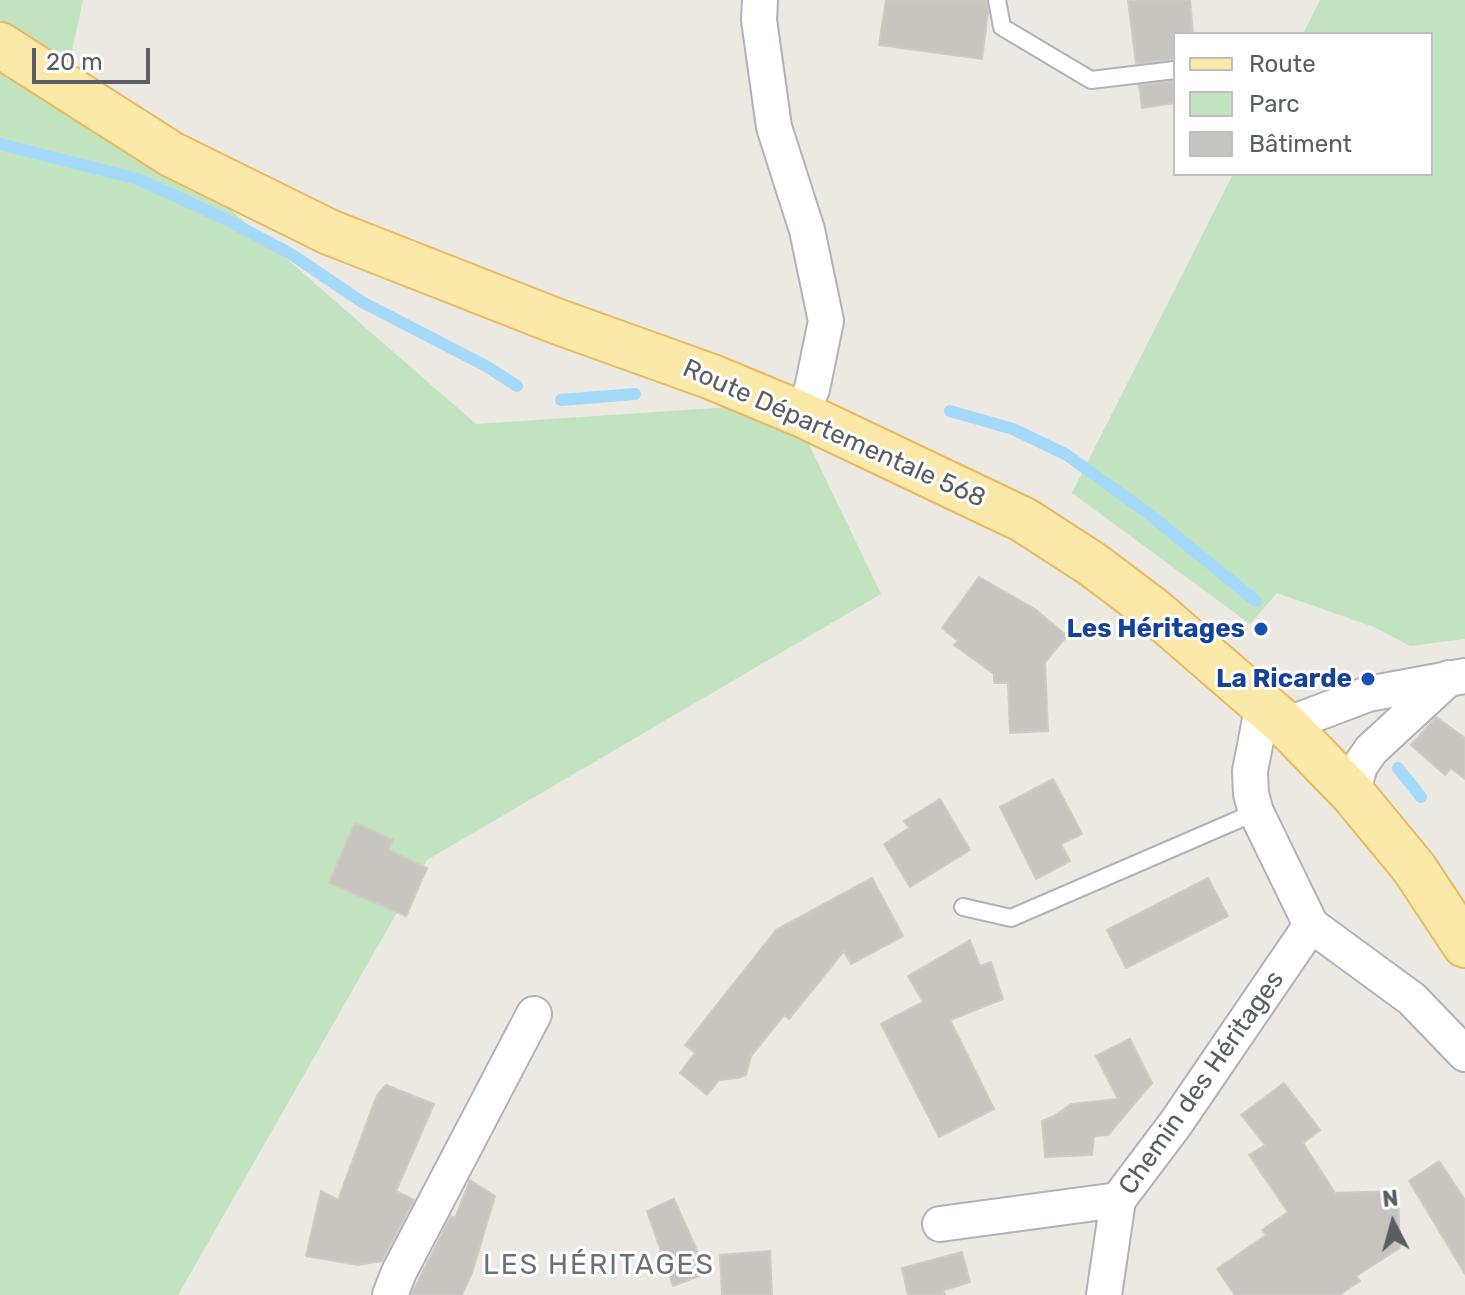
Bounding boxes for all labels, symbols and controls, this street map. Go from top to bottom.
scale bar [36,32,154,82]
legend [1173,32,1433,176]
text: 20 m [46,48,103,76]
text: Route [1249,50,1316,78]
text: Parc [1249,90,1300,118]
text: Bâtiment [1249,130,1352,158]
street label: Route Départementale 568 [678,353,990,515]
place label: Les Héritages [1066,613,1245,645]
marker: Les Héritages [1252,620,1270,638]
place label: La Ricarde [1216,663,1352,695]
marker: La Ricarde [1359,670,1377,688]
street label: Chemin des Héritages [1113,965,1291,1201]
north arrow [1353,1183,1433,1263]
text: N [1381,1184,1400,1213]
district label: LES HÉRITAGES [483,1249,715,1283]

